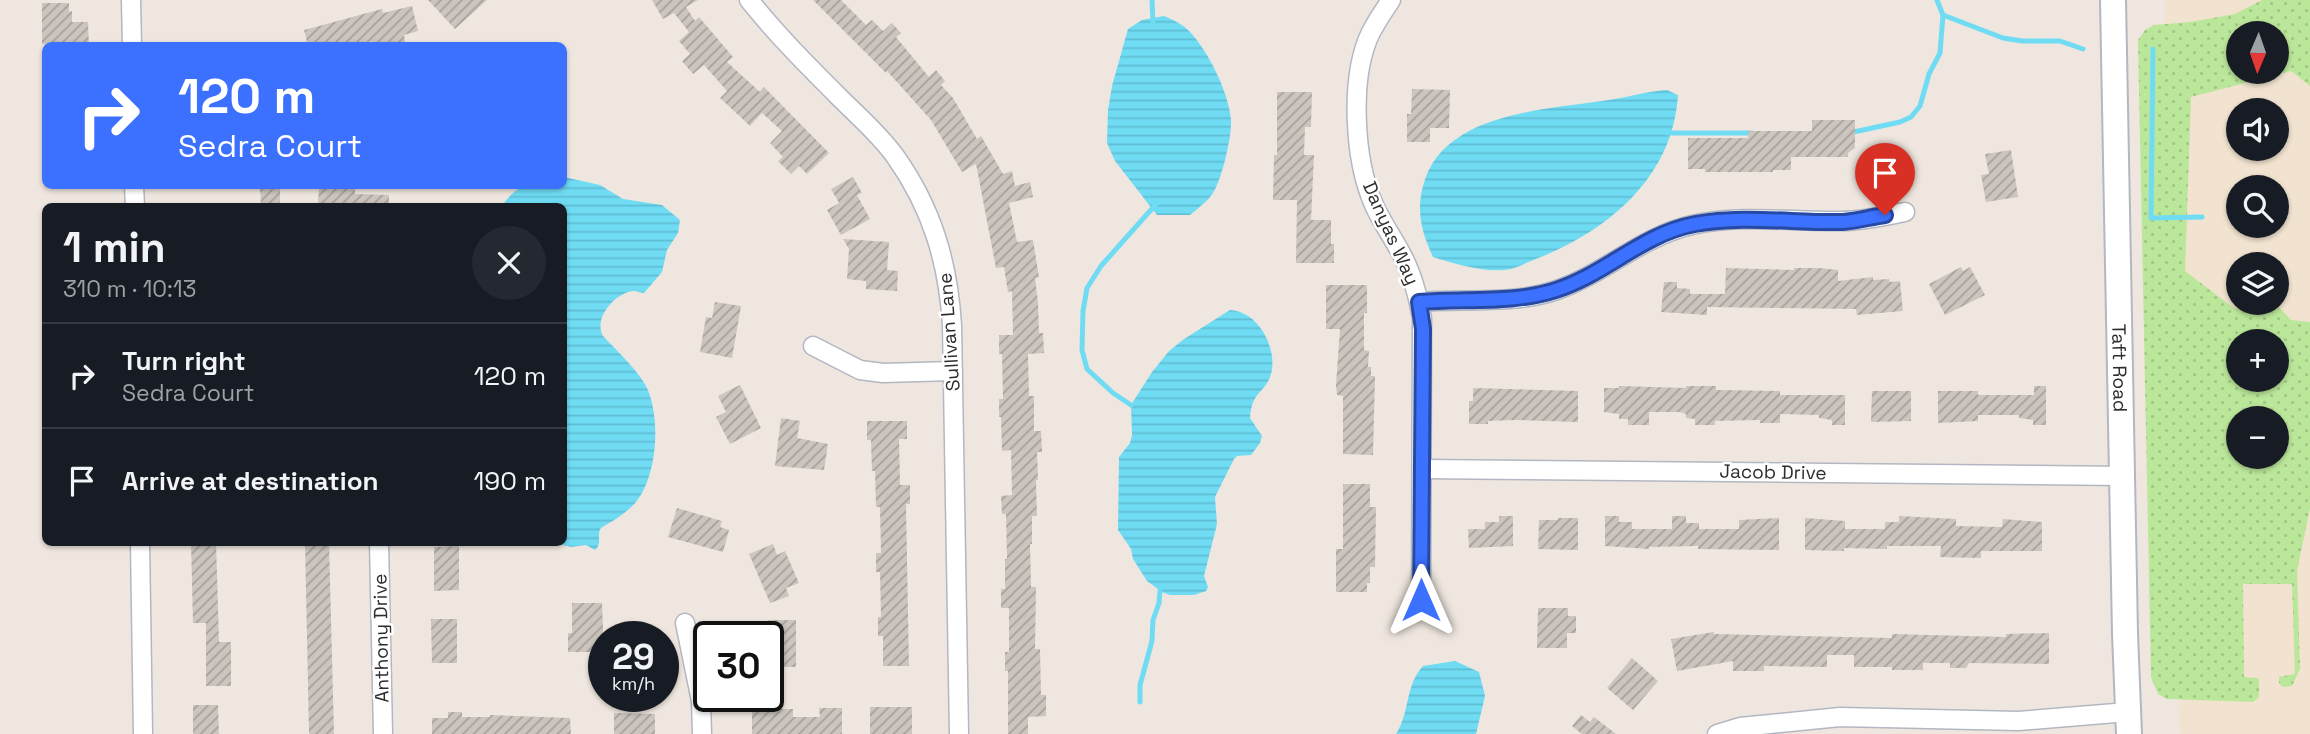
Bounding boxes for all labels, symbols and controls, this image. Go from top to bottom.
north arrow [2226,21,2289,84]
map controls [2226,21,2289,469]
text: 120 m [178,65,315,127]
icon: right [63,70,154,161]
button: sound [2226,98,2289,161]
text: Sedra Court [178,126,362,166]
pin [1855,143,1915,215]
icon: arrive [1866,154,1904,192]
button: search [2226,175,2289,238]
street label: Danyas Way [1357,177,1425,289]
text: 1 min [63,221,166,274]
button: close [472,226,546,300]
button: layers [2226,252,2289,315]
street label: Sullivan Lane [932,272,966,392]
text: 310 m · 10:13 [63,274,196,304]
street label: Taft Road [2107,324,2133,412]
button: + [2226,329,2289,392]
text: Turn right [122,344,246,378]
icon: right [63,357,101,395]
text: 120 m [474,359,546,393]
text: Sedra Court [122,378,254,408]
button: − [2226,406,2289,469]
street label: Jacob Drive [1719,459,1827,485]
icon: arrive [63,462,101,500]
text: Arrive at destination [122,464,379,498]
text: 190 m [474,464,546,498]
position arrow [1384,563,1458,637]
street label: Anthony Drive [367,573,395,703]
speed limit sign: 30 [693,621,784,712]
text: 29 [612,635,655,679]
text: km/h [612,672,655,695]

